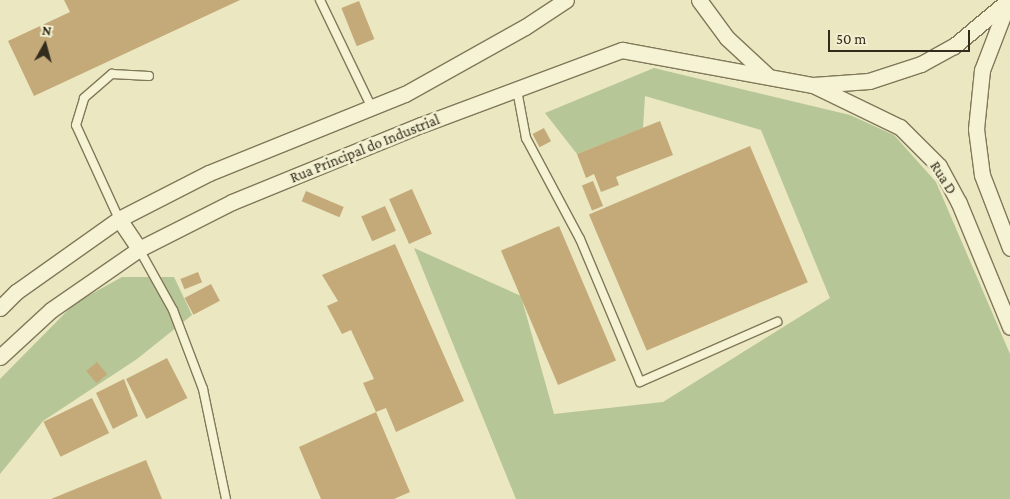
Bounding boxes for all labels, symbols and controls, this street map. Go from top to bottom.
north arrow [20,20,70,70]
scale bar [830,20,972,52]
text: N [41,22,53,39]
text: 50 m [836,31,866,47]
street label: Rua Principal do Industrial [287,111,443,187]
street label: Rua D [926,158,960,198]

